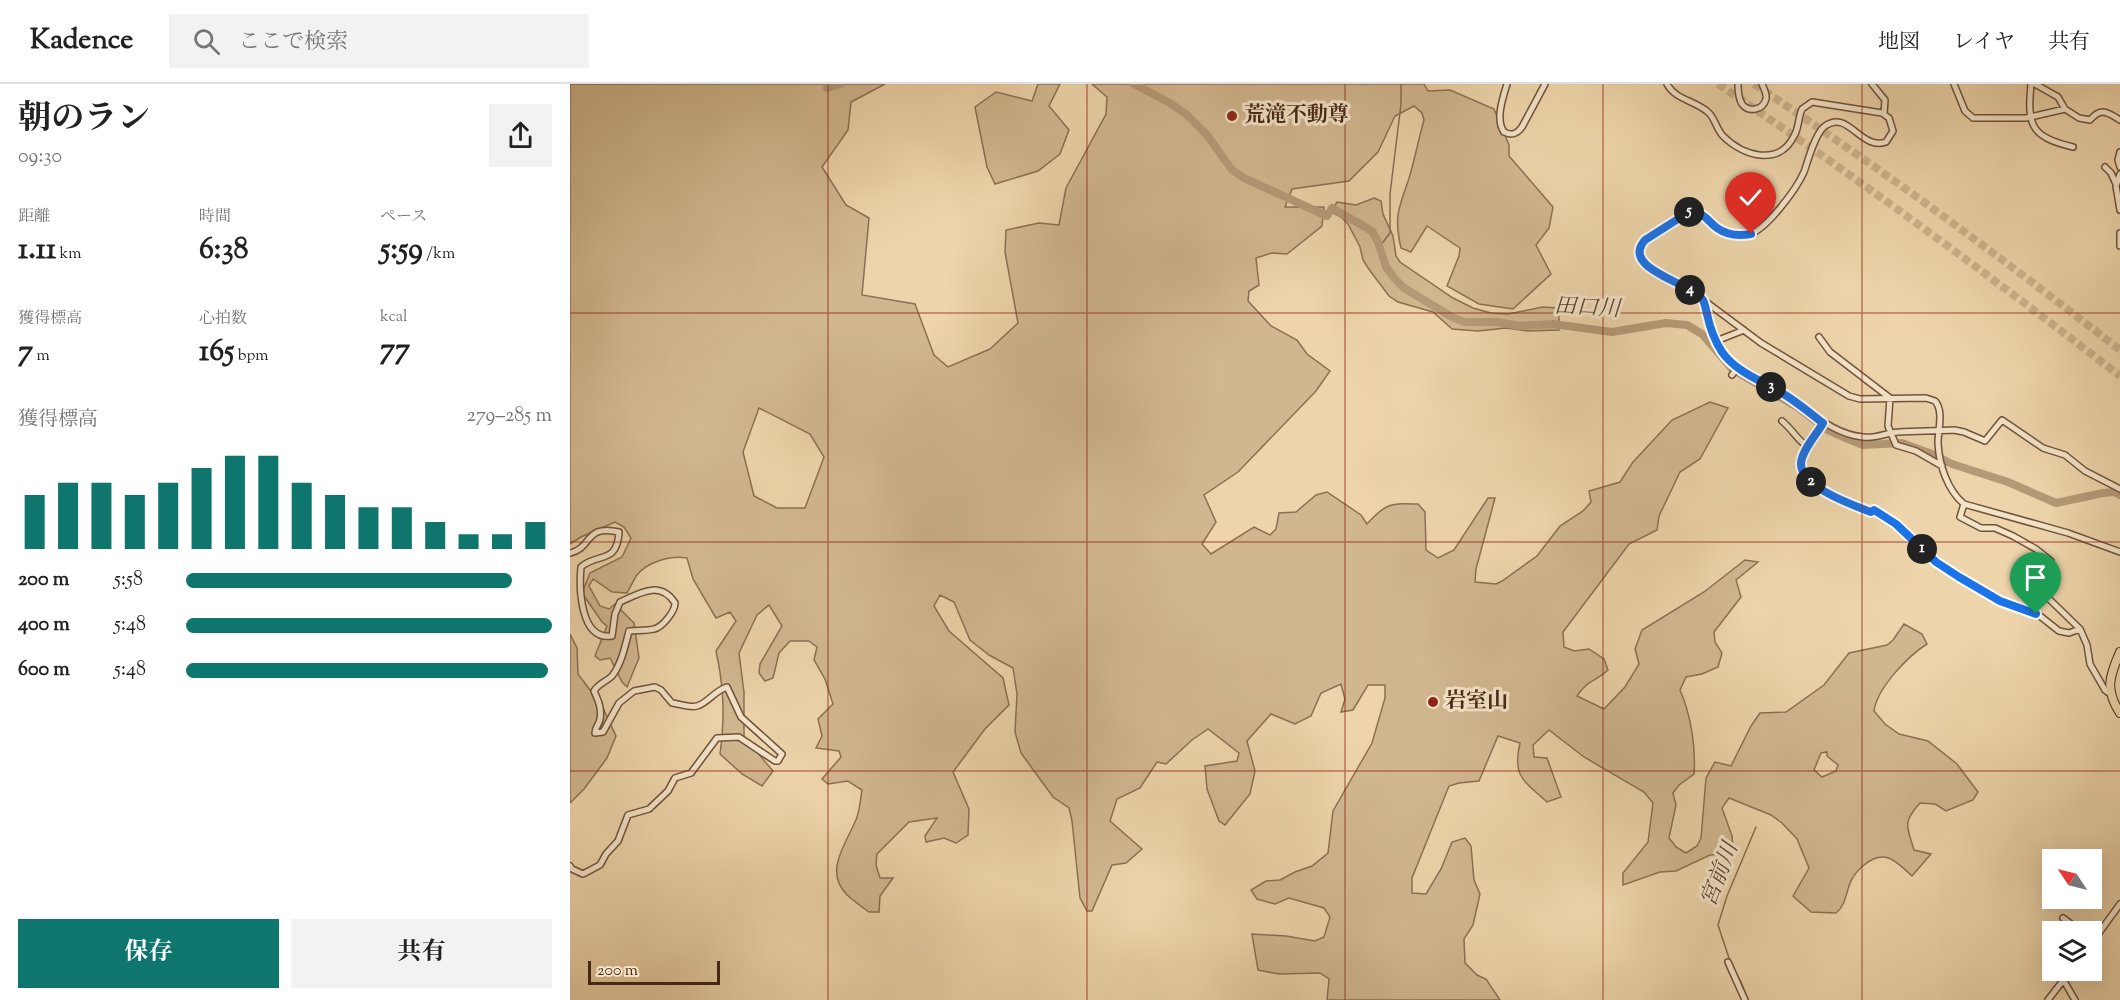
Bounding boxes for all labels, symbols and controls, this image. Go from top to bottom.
search box [169,14,589,68]
text: Kadence [30,21,133,61]
icon: search [190,25,223,58]
text: ここで検索 [238,27,348,59]
text: 地図 [1878,28,1920,58]
text: レイヤ [1953,28,2015,58]
text: 共有 [2048,28,2090,58]
text: 朝のラン [18,96,150,144]
place label: 荒滝不動尊 [1244,101,1349,131]
button: share [489,104,552,167]
marker: 荒滝不動尊 [1225,109,1239,123]
text: 09:30 [18,143,62,172]
pin [1725,172,1776,234]
icon: check [1734,181,1767,214]
pin: 5 [1674,197,1704,227]
text: 5 [1686,200,1692,223]
text: 距離 [18,206,50,229]
text: 時間 [199,206,231,229]
text: ペース [380,206,427,229]
text: 1.11 [18,229,56,272]
text: 6:38 [199,229,249,272]
text: 5:59 [380,229,423,272]
text: km [56,243,82,266]
text: /km [423,243,455,266]
pin: 4 [1675,275,1705,305]
text: 4 [1686,278,1694,301]
water label: 田口川 [1553,291,1623,327]
text: kcal [380,306,408,329]
text: 獲得標高 [18,308,82,331]
text: 心拍数 [199,308,247,331]
text: 77 [380,329,410,372]
text: 7 [18,331,33,374]
text: 165 [199,331,234,374]
text: m [33,345,50,368]
text: bpm [234,345,269,368]
pin: 3 [1756,372,1786,402]
text: 3 [1768,375,1774,398]
text: 279–285 m [466,402,552,431]
text: 獲得標高 [18,406,98,435]
pin: 2 [1796,467,1826,497]
text: 2 [1807,470,1815,493]
pin: 1 [1907,534,1937,564]
text: 1 [1919,537,1925,560]
pin [2010,552,2061,614]
icon: arrive [2019,561,2052,594]
text: 200 m [18,566,69,595]
text: 5:58 [114,566,143,595]
text: 400 m [18,611,70,640]
text: 5:48 [114,611,146,640]
text: 600 m [18,656,70,685]
text: 5:48 [114,656,146,685]
place label: 岩室山 [1445,687,1508,717]
marker: 岩室山 [1426,695,1440,709]
water label: 宮前川 [1694,837,1748,912]
north arrow [2042,849,2102,909]
map controls [2042,849,2102,981]
button: 保存 [18,919,279,988]
button: 共有 [291,919,552,988]
button: layers [2042,921,2102,981]
scale bar [588,958,720,986]
text: 200 m [597,960,638,983]

